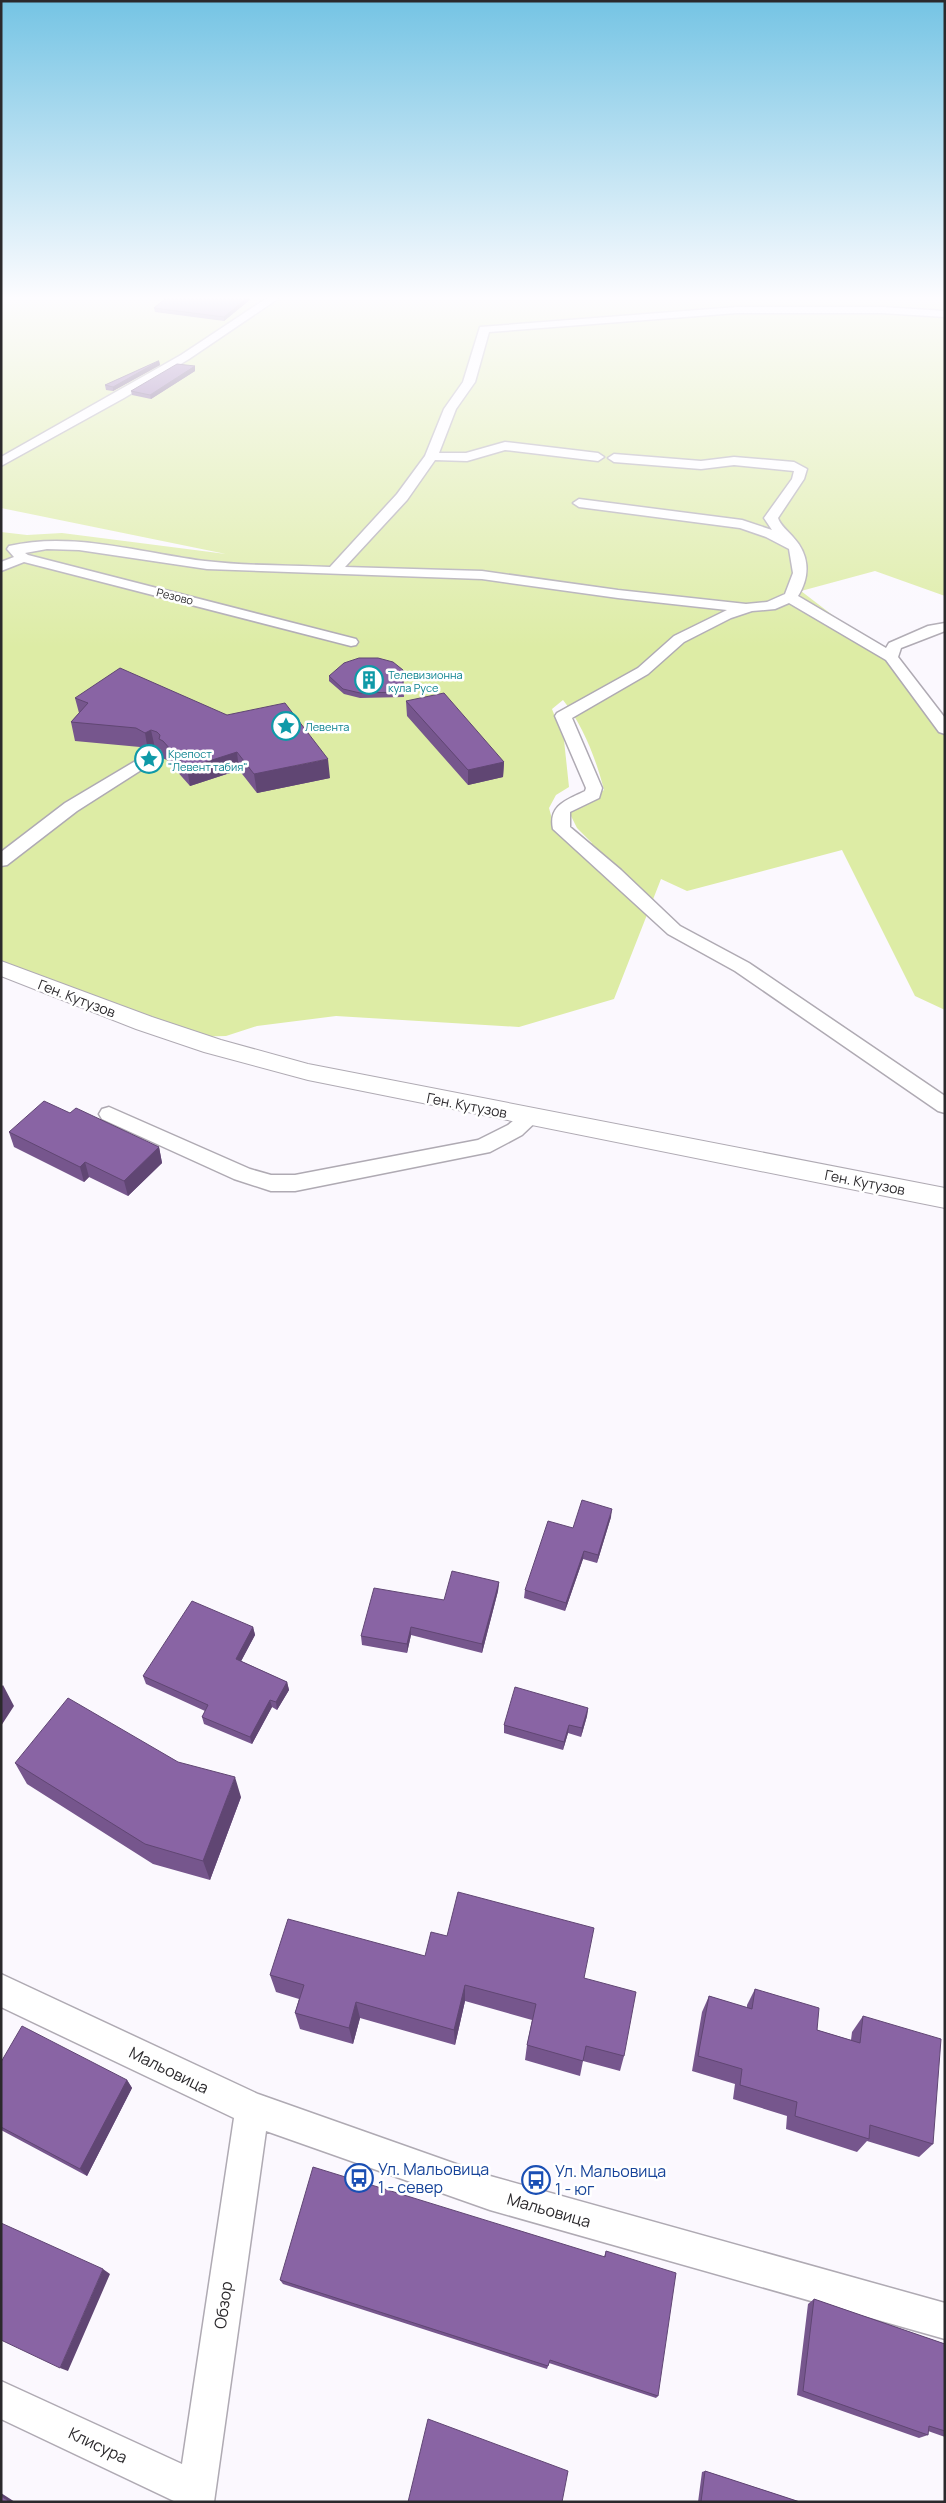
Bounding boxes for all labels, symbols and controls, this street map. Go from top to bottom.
street label: Резово [155,584,195,608]
building icon: Телевизионна кула Русе [354,665,384,695]
place label: Телевизионна кула Русе [388,667,463,695]
place icon: Левента [271,711,301,741]
place label: Левента [305,719,349,734]
place icon: Крепост "Левент табия" [134,744,164,774]
place label: Крепост "Левент табия" [168,746,248,774]
street label: Ген. Кутузов [36,975,119,1022]
street label: Ген. Кутузов [425,1088,509,1122]
street label: Ген. Кутузов [823,1165,907,1199]
street label: Мальовица [126,2041,212,2099]
place label: Ул. Мальовица 1 - север [378,2158,489,2198]
place label: Ул. Мальовица 1 - юг [555,2160,666,2200]
bus stop icon: Ул. Мальовица 1 - север [344,2163,374,2193]
bus stop icon: Ул. Мальовица 1 - юг [521,2165,551,2195]
street label: Мальовица [505,2188,593,2232]
street label: Обзор [209,2280,237,2330]
street label: Клисура [65,2422,131,2468]

